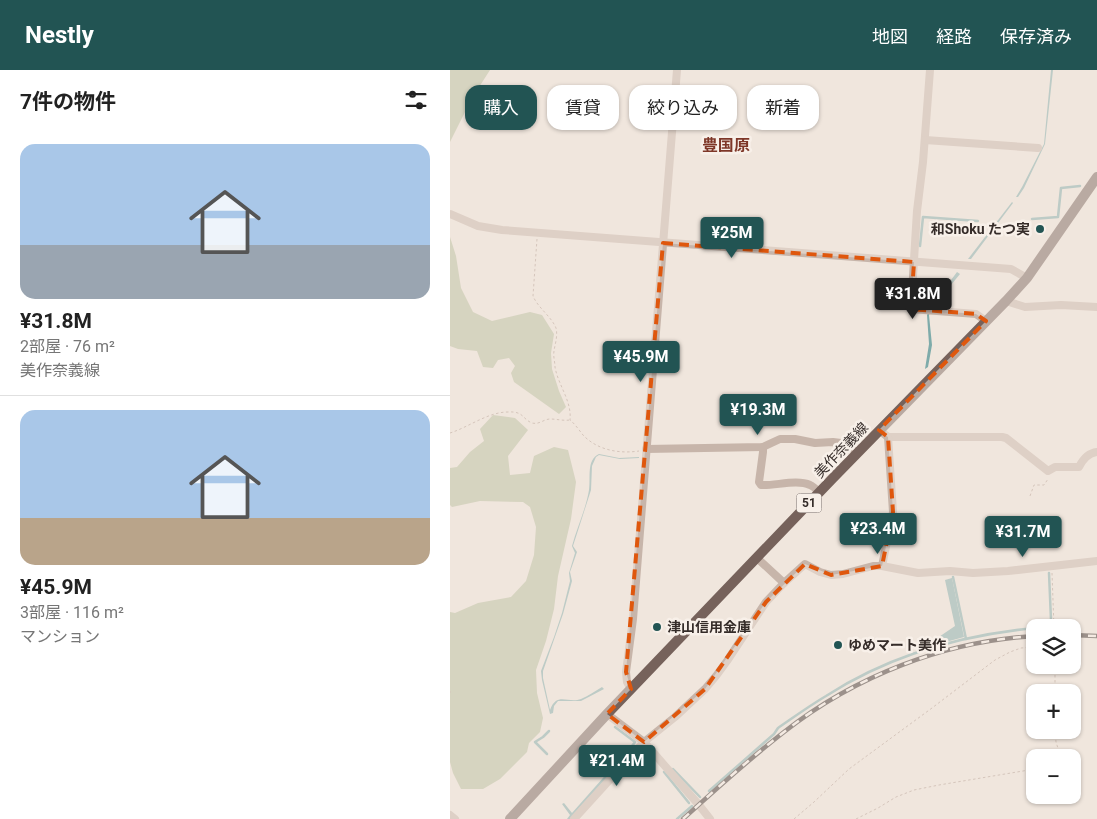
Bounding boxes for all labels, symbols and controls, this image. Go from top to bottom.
text: Nestly [25,21,94,49]
text: 地図 [872,26,908,47]
text: 経路 [936,26,972,47]
text: 保存済み [1000,26,1072,47]
chip: 購入 [465,85,537,130]
chip: 賃貸 [547,85,619,130]
chip: 絞り込み [629,85,737,130]
chip: 新着 [747,85,819,130]
icon: filters [402,86,430,114]
text: 7件の物件 [20,90,116,114]
district label: 豊国原 [702,136,750,155]
icon: home [180,177,270,267]
pin: ¥25M [702,216,762,259]
place label: 和Shoku たつ実 [931,221,1030,237]
text: ¥25M [712,223,752,242]
marker: 和Shoku たつ実 [1034,223,1046,235]
pin: ¥31.8M [872,278,954,320]
text: ¥31.8M [886,284,940,303]
text: ¥31.8M [20,309,92,333]
text: 2部屋 · 76 m² [20,337,115,356]
pin: ¥45.9M [600,340,682,383]
text: ¥45.9M [614,347,668,366]
text: 美作奈義線 [20,361,100,380]
pin: ¥19.3M [717,394,799,436]
text: ¥19.3M [731,400,785,419]
street label: 美作奈義線 [811,419,871,481]
icon: home [180,442,270,532]
road number: 51 [796,493,822,512]
pin: ¥23.4M [837,512,919,555]
pin: ¥31.7M [982,516,1064,558]
text: ¥23.4M [851,519,905,538]
text: ¥31.7M [996,522,1050,541]
text: ¥45.9M [20,575,92,599]
text: 3部屋 · 116 m² [20,603,124,622]
place label: 津山信用金庫 [667,619,751,635]
map controls [1026,619,1081,804]
button: layers [1026,619,1081,674]
marker: 津山信用金庫 [651,621,663,633]
text: マンション [20,627,100,646]
place label: ゆめマート美作 [848,637,946,653]
marker: ゆめマート美作 [832,639,844,651]
button: + [1026,684,1081,739]
pin: ¥21.4M [576,744,658,787]
button: − [1026,749,1081,804]
text: ¥21.4M [590,751,644,770]

